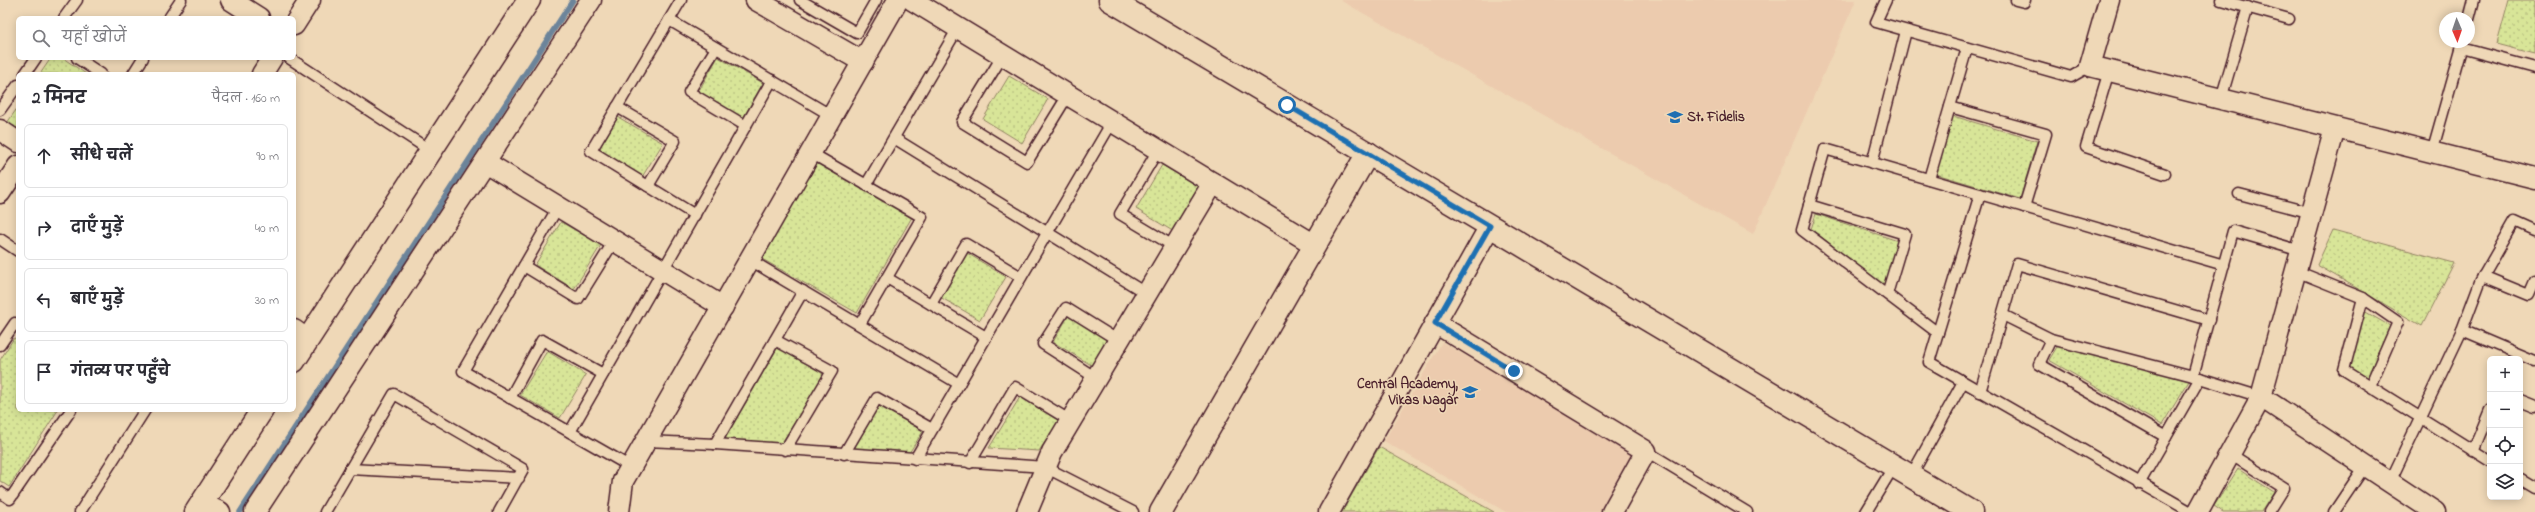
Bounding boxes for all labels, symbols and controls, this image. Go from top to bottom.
north arrow [2439,12,2475,48]
search box [16,16,296,60]
icon: search [30,27,52,49]
text: यहाँ खोजें [62,27,126,49]
text: 2 मिनट [32,86,86,111]
text: पैदल · 160 m [212,89,280,108]
route start [1278,96,1296,114]
place label: St. Fidelis [1687,107,1745,128]
school or university icon: St. Fidelis [1666,108,1684,126]
icon: ahead [33,145,55,167]
text: सीधे चलें [71,145,132,167]
text: 90 m [256,147,279,166]
icon: right [33,217,55,239]
text: दाएँ मुड़ें [71,217,123,239]
text: 40 m [255,219,279,238]
icon: left [33,289,55,311]
text: बाएँ मुड़ें [71,289,124,311]
text: 30 m [255,291,279,310]
map controls [2487,356,2523,500]
button: + [2487,356,2523,392]
icon: arrive [33,361,55,383]
text: गंतव्य पर पहुँचे [71,361,170,383]
route end [1505,362,1523,380]
place label: Central Academy, Vikas Nagar [1357,374,1459,413]
school or university icon: Central Academy, Vikas Nagar [1461,383,1479,401]
button: − [2487,392,2523,428]
button: locate [2487,428,2523,464]
button: layers [2487,464,2523,500]

